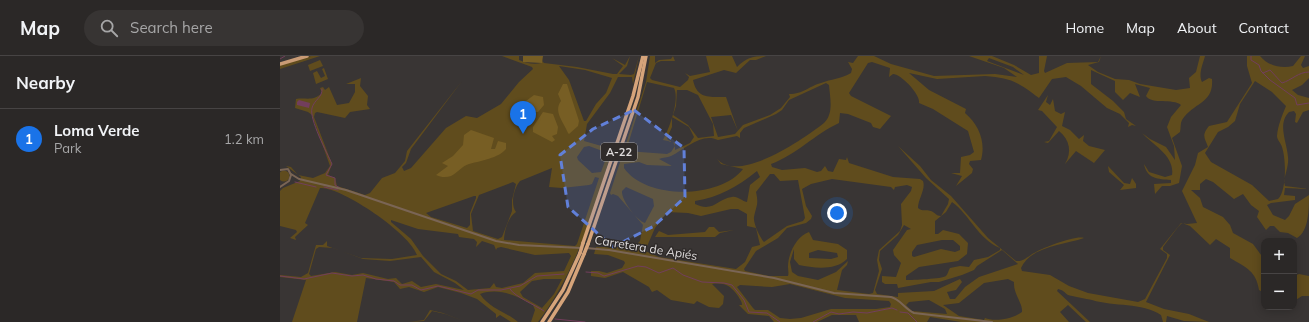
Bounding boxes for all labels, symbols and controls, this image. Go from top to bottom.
search box [84,10,364,46]
text: Map [20,16,60,40]
icon: search [98,17,120,39]
text: Search here [130,18,213,37]
text: Home [1065,19,1104,37]
text: Map [1126,19,1155,37]
text: About [1177,19,1217,37]
text: Contact [1239,19,1289,37]
text: Nearby [16,72,75,93]
pin: 1 [510,101,536,134]
text: Loma Verde [54,121,140,140]
text: 1 [25,131,33,147]
text: 1.2 km [224,131,264,147]
text: Park [54,140,81,156]
road number: A-22 [601,143,637,161]
your location [827,203,847,223]
street label: Carretera de Apiés [594,232,699,263]
map controls [1261,238,1297,310]
button: + [1261,238,1297,274]
button: − [1261,274,1297,310]

